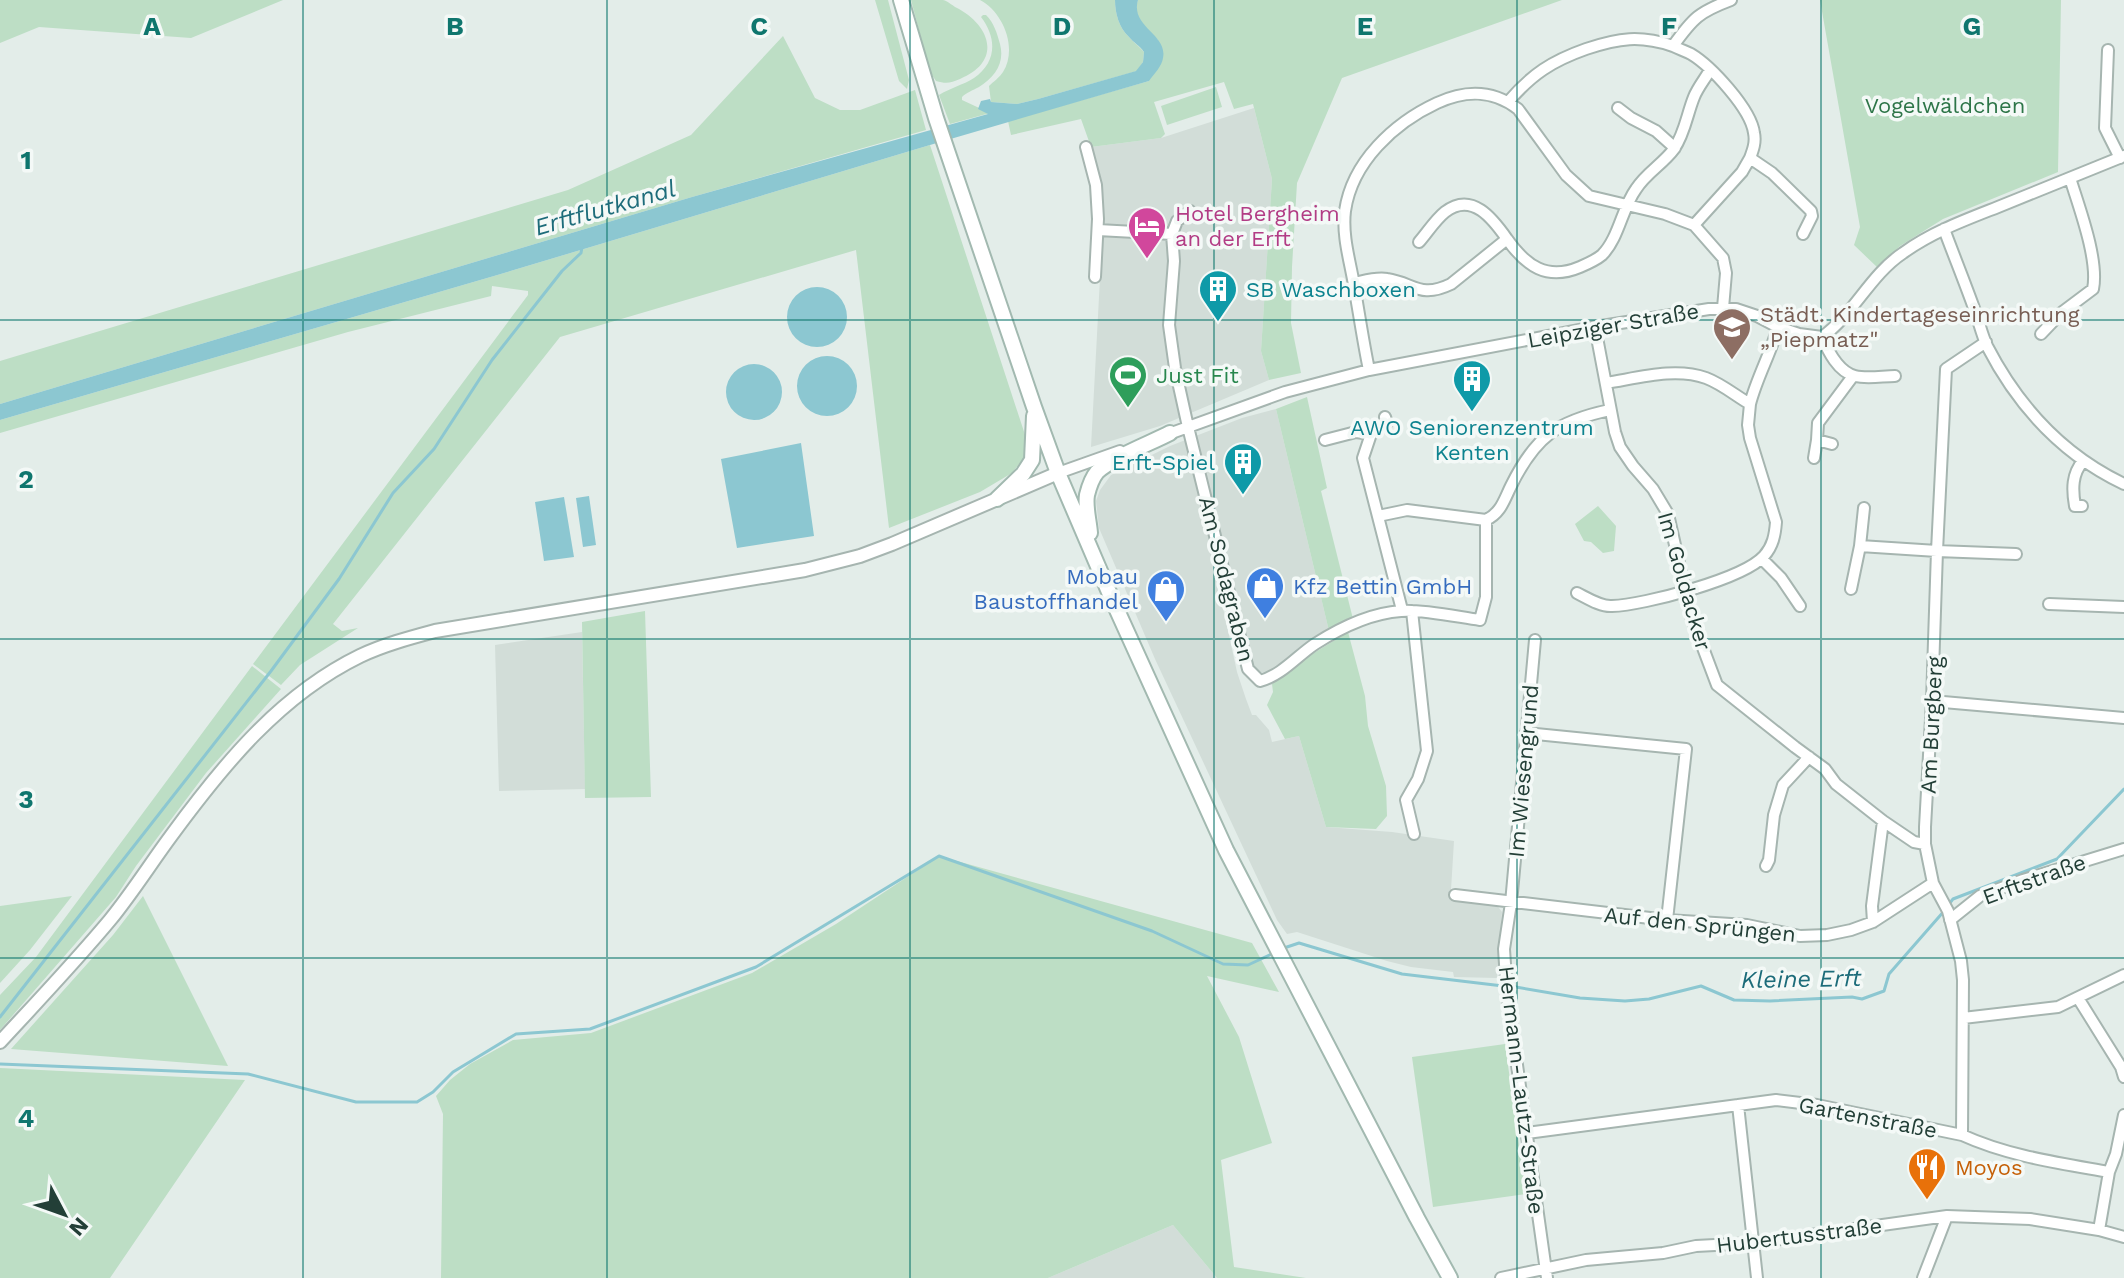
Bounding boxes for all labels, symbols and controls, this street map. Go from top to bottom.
text: A [143,11,161,41]
text: B [446,11,464,41]
text: C [750,11,768,41]
text: D [1053,11,1071,41]
text: E [1357,11,1373,41]
text: F [1661,11,1677,41]
text: G [1963,11,1981,41]
park label: Vogelwäldchen [1865,93,2025,118]
text: 1 [20,145,32,175]
water label: Erftflutkanal [531,174,679,242]
place label: Hotel Bergheim an der Erft [1175,201,1340,251]
hotel icon: Hotel Bergheim an der Erft [1126,205,1168,260]
building icon: SB Waschboxen [1197,268,1239,323]
place label: SB Waschboxen [1246,277,1416,302]
street label: Leipziger Straße [1525,298,1701,353]
place label: Städt. Kindertageseinrichtung „Piepmatz" [1760,302,2080,352]
school or university icon: Städt. Kindertageseinrichtung „Piepmatz" [1711,306,1753,361]
sports icon: Just Fit [1107,354,1149,409]
building icon: AWO Seniorenzentrum Kenten [1451,358,1493,413]
place label: Just Fit [1156,363,1239,388]
place label: AWO Seniorenzentrum Kenten [1350,415,1594,465]
building icon: Erft-Spiel [1222,441,1264,496]
place label: Erft-Spiel [1112,450,1215,475]
text: 2 [18,464,34,494]
street label: Am Sodagraben [1194,494,1259,664]
street label: Im Goldacker [1653,509,1716,653]
place label: Mobau Baustoffhandel [974,564,1138,614]
shop icon: Kfz Bettin GmbH [1244,565,1286,620]
shop icon: Mobau Baustoffhandel [1145,568,1187,623]
place label: Kfz Bettin GmbH [1293,574,1472,599]
street label: Am Burgberg [1915,655,1948,794]
street label: Im Wiesengrund [1503,683,1544,859]
text: 3 [18,784,34,814]
street label: Erftstraße [1979,849,2089,910]
street label: Auf den Sprüngen [1603,902,1797,947]
street label: Hermann-Lautz-Straße [1494,964,1549,1216]
water label: Kleine Erft [1741,964,1863,994]
street label: Gartenstraße [1797,1092,1939,1143]
text: 4 [18,1103,35,1133]
restaurant icon: Moyos [1906,1146,1948,1201]
place label: Moyos [1955,1155,2023,1180]
north arrow [24,1174,104,1254]
text: N [64,1212,94,1241]
street label: Hubertusstraße [1715,1213,1883,1258]

